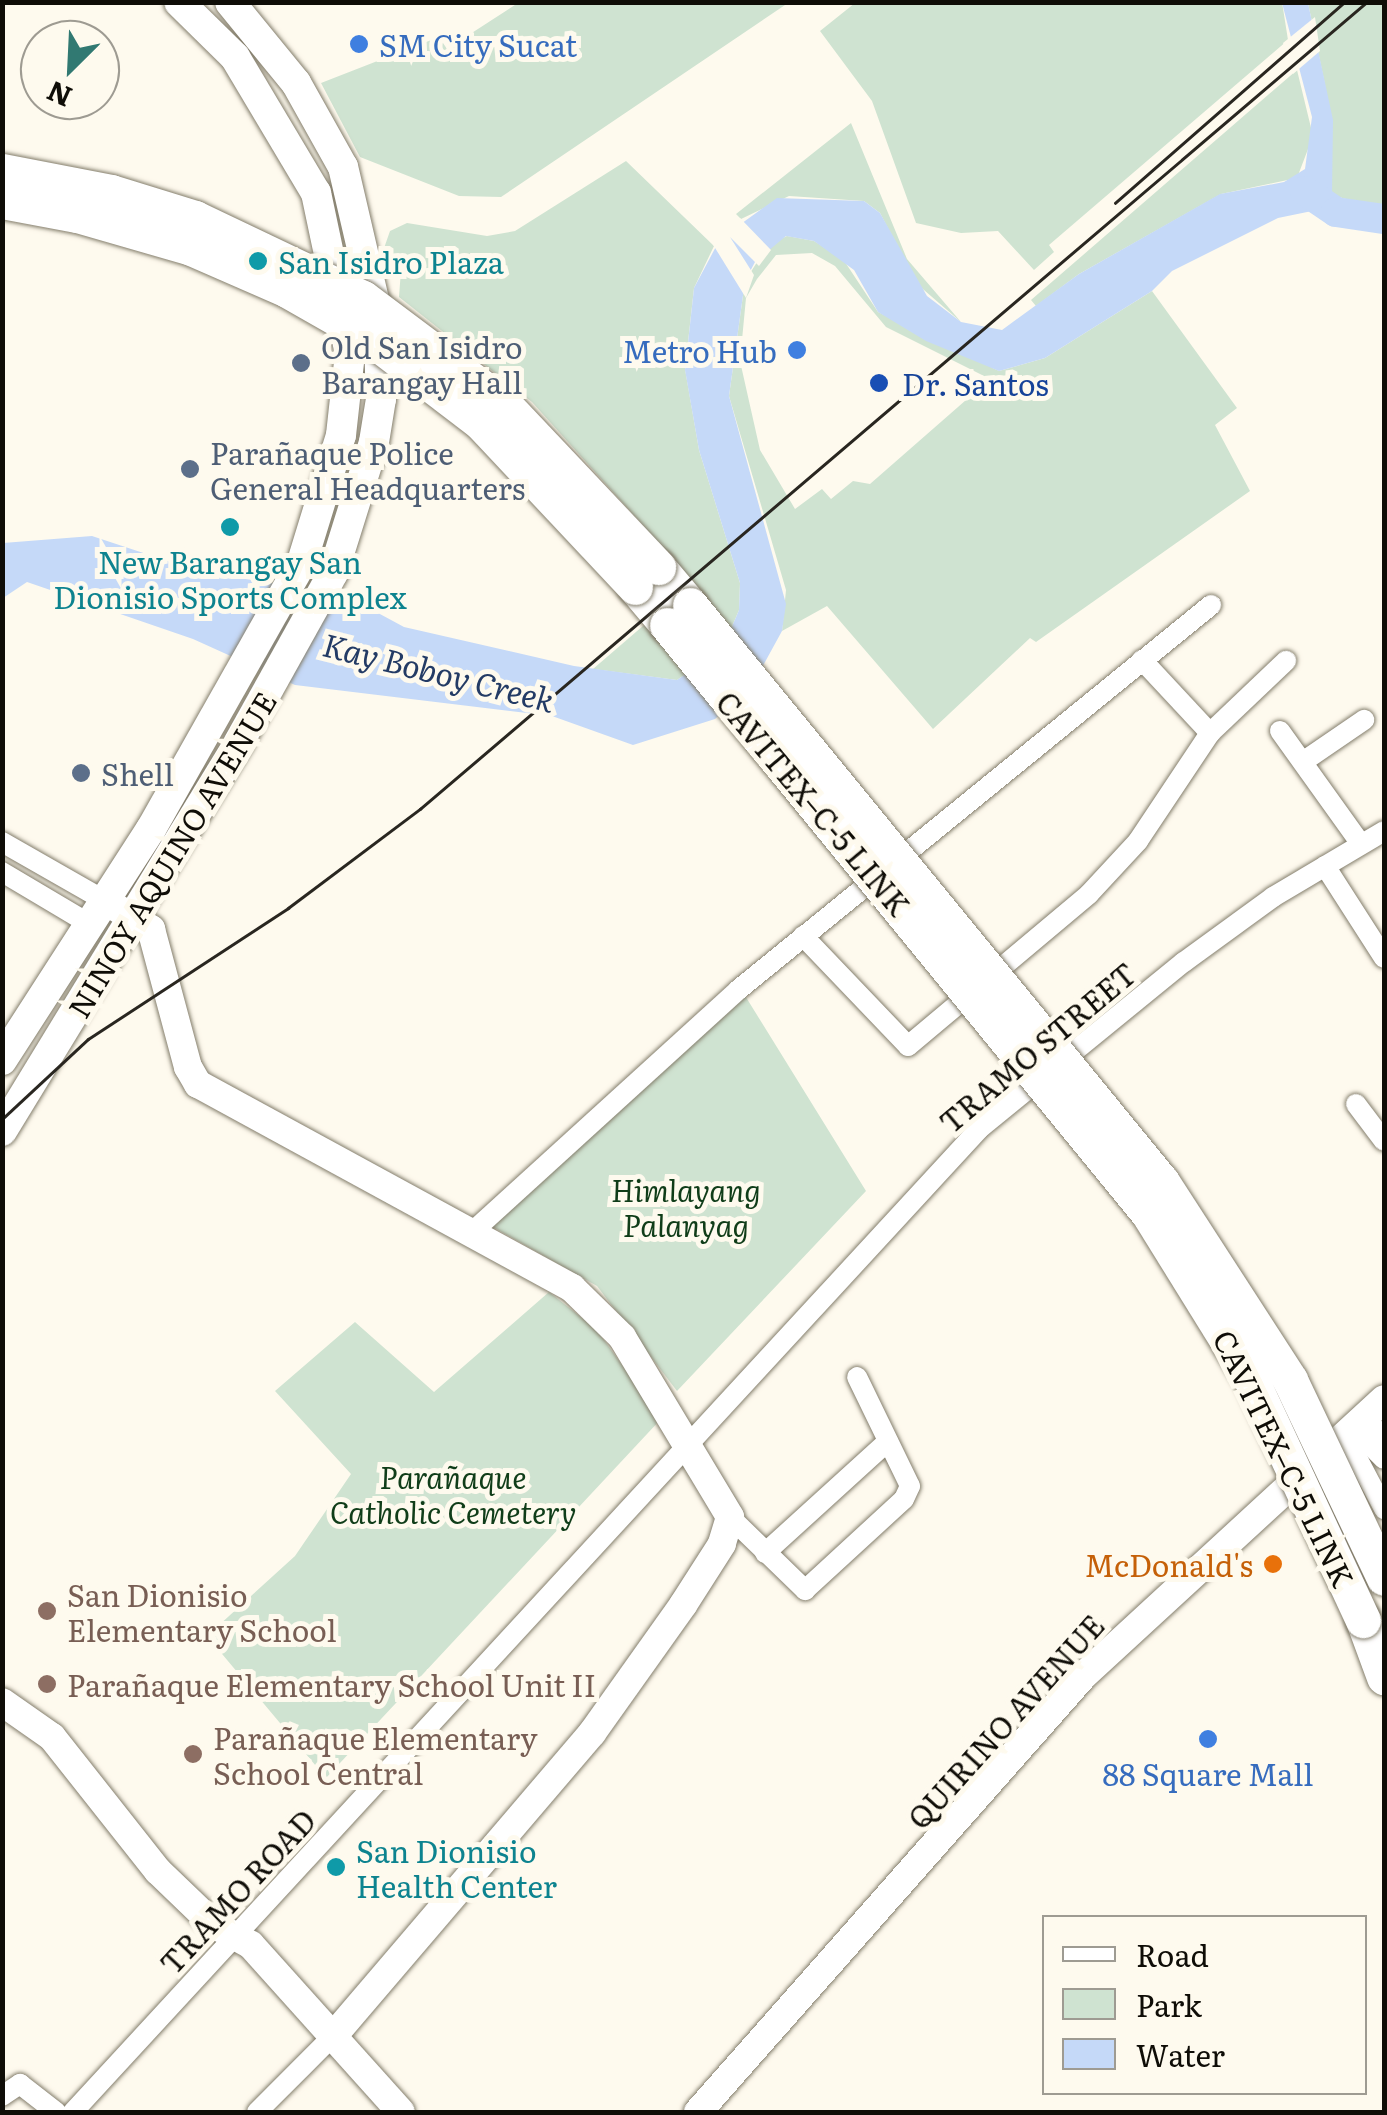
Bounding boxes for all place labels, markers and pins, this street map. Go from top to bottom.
place label: SM City Sucat [379,26,577,62]
marker: SM City Sucat [348,33,370,55]
place label: San Isidro Plaza [278,243,504,279]
marker: San Isidro Plaza [247,250,269,272]
place label: Old San Isidro Barangay Hall [321,328,522,398]
place label: Metro Hub [622,332,777,368]
marker: Metro Hub [786,339,808,361]
marker: Old San Isidro Barangay Hall [290,352,312,374]
place label: Dr. Santos [902,365,1049,401]
marker: Dr. Santos [866,370,892,396]
place label: Parañaque Police General Headquarters [210,434,525,504]
marker: Parañaque Police General Headquarters [179,458,201,480]
marker: New Barangay San Dionisio Sports Complex [219,516,241,538]
place label: New Barangay San Dionisio Sports Complex [53,543,407,614]
place label: Shell [101,755,174,791]
marker: Shell [70,762,92,784]
place label: McDonald's [1084,1546,1253,1582]
marker: McDonald's [1262,1553,1284,1575]
place label: San Dionisio Elementary School [67,1576,336,1646]
marker: San Dionisio Elementary School [36,1600,58,1622]
place label: Parañaque Elementary School Unit II [67,1666,596,1702]
marker: Parañaque Elementary School Unit II [36,1673,58,1695]
place label: Parañaque Elementary School Central [213,1719,537,1790]
marker: 88 Square Mall [1197,1728,1219,1750]
marker: Parañaque Elementary School Central [182,1743,204,1765]
place label: 88 Square Mall [1103,1755,1313,1791]
place label: San Dionisio Health Center [356,1832,557,1902]
marker: San Dionisio Health Center [325,1856,347,1878]

